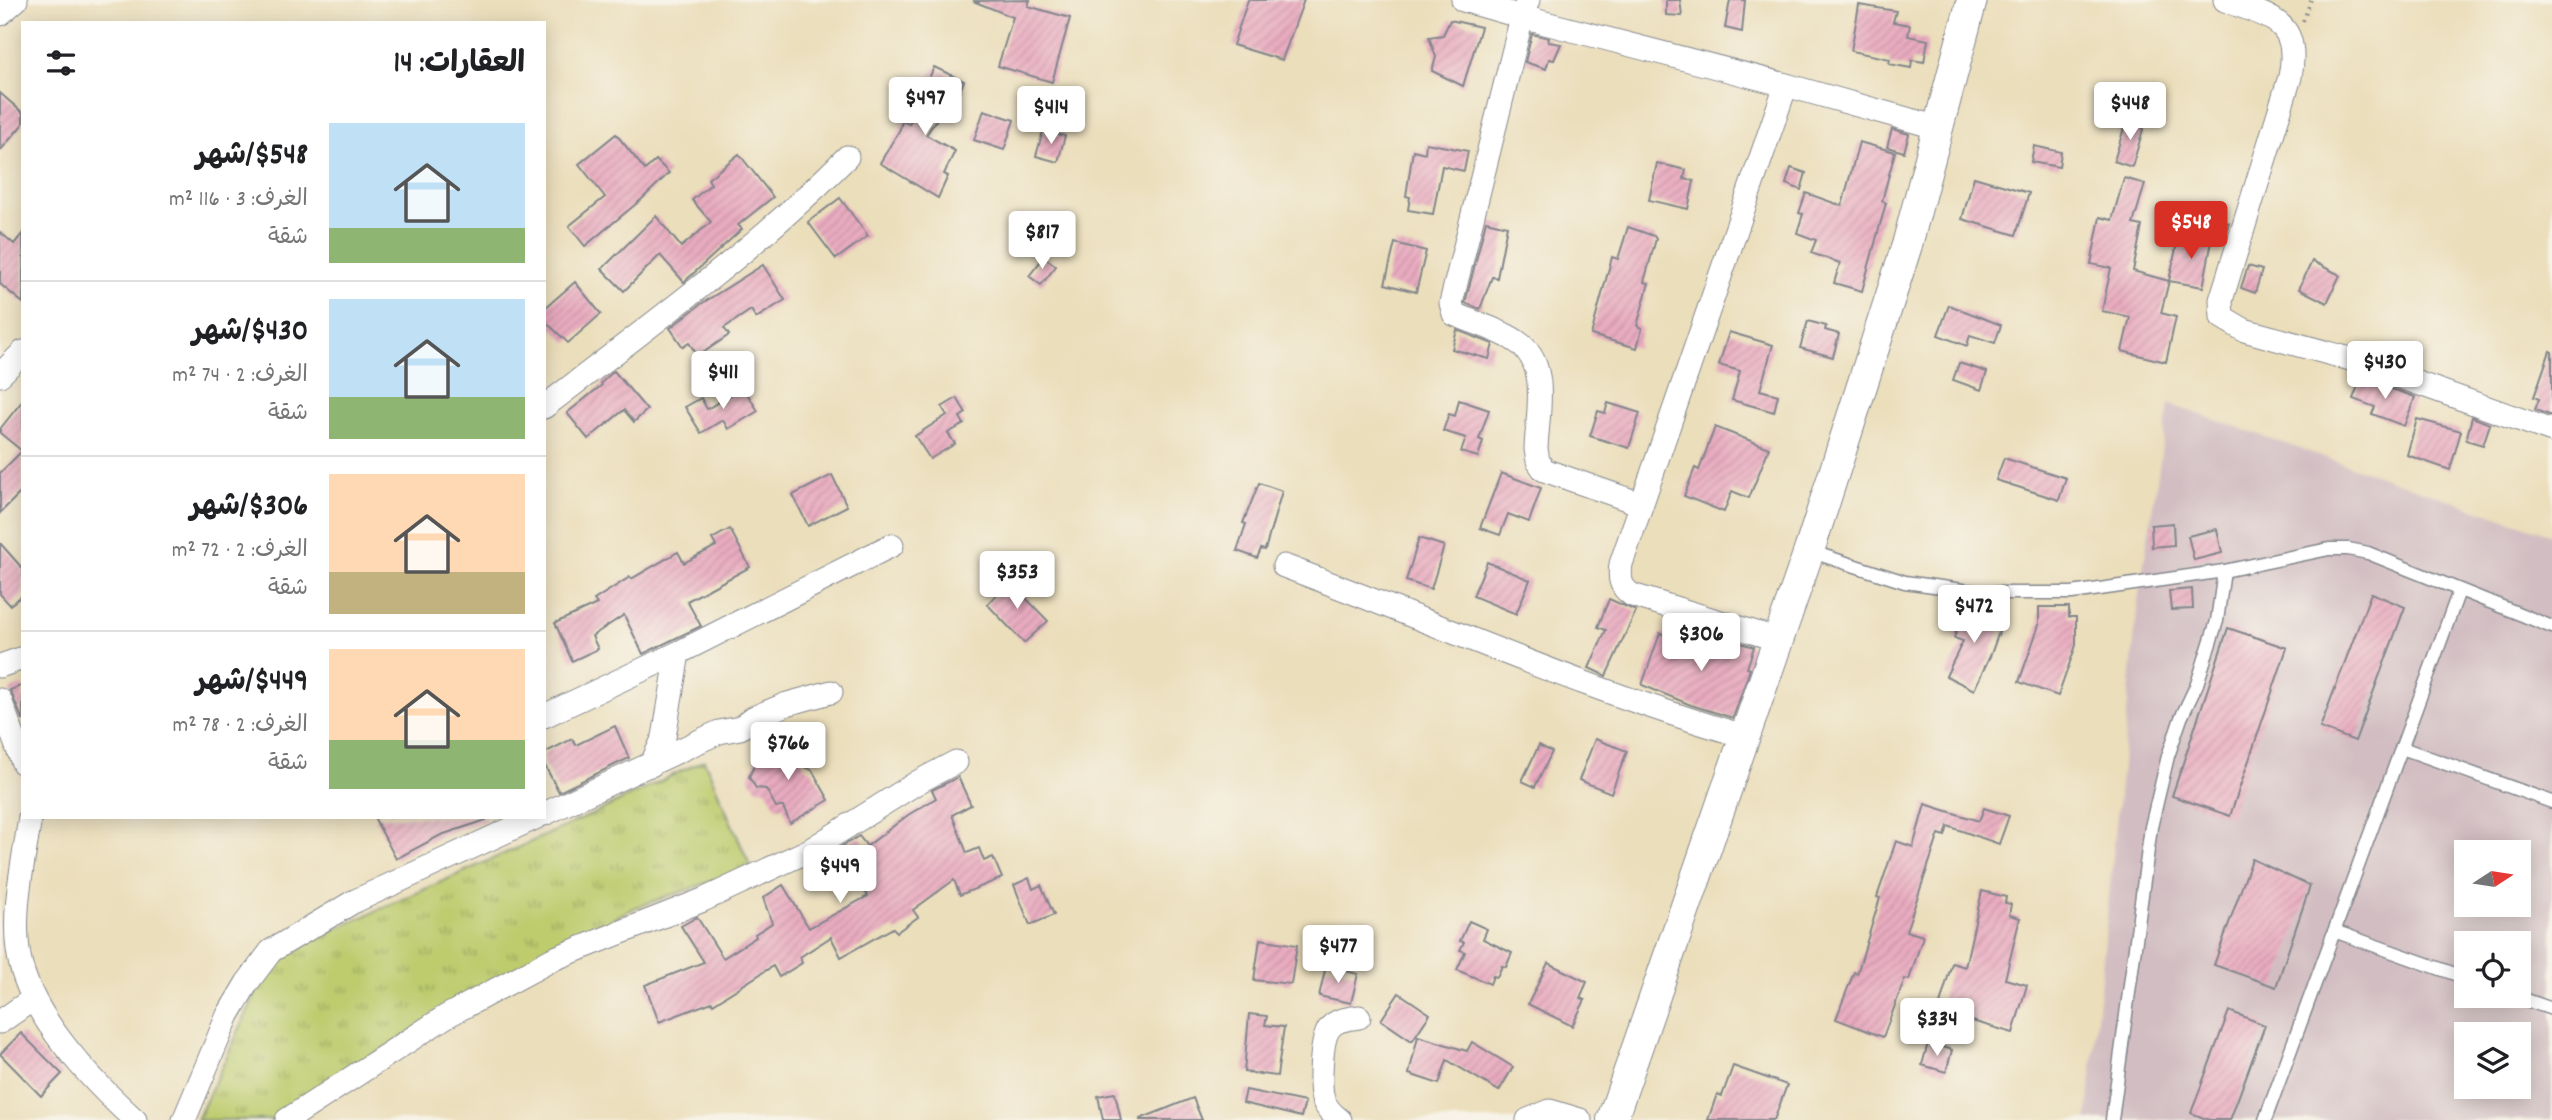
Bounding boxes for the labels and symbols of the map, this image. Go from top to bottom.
pin: $497 [884,78,966,137]
pin: $448 [2089,82,2171,142]
pin: $414 [1010,86,1092,146]
pin: $548 [2150,202,2232,261]
pin: $817 [1001,212,1083,271]
pin: $430 [2344,342,2426,401]
pin: $411 [682,352,764,411]
pin: $353 [976,552,1058,611]
pin: $472 [1933,586,2015,645]
pin: $306 [1660,614,1742,673]
pin: $766 [747,722,829,782]
north arrow [2454,840,2530,917]
pin: $449 [799,846,881,905]
pin: $477 [1297,926,1379,985]
pin: $334 [1896,998,1978,1058]

